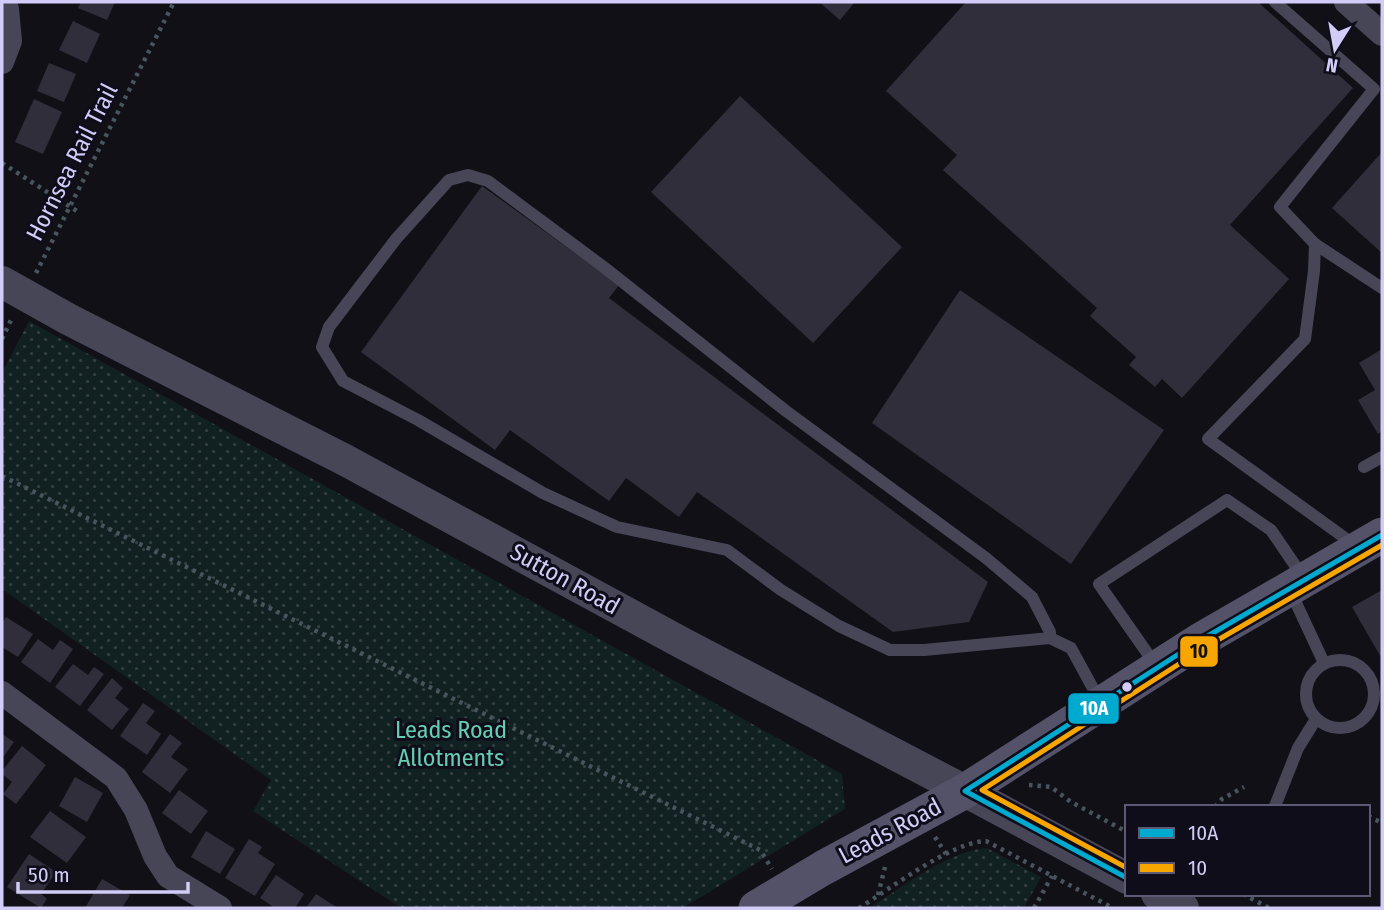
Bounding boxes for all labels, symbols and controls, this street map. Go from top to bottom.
north arrow [1300,14,1370,84]
text: N [1324,53,1340,78]
street label: Hornsea Rail Trail [20,79,124,245]
street label: Sutton Road [506,538,624,620]
line badge: 10 [1179,635,1219,668]
text: 10 [1190,640,1208,663]
unlabelled marker [1120,680,1134,694]
line badge: 10A [1067,692,1120,725]
text: 10A [1080,697,1109,720]
park label: Leads Road Allotments [395,716,507,772]
street label: Leads Road [834,792,946,870]
legend [1125,805,1370,896]
text: 10A [1188,820,1218,846]
scale bar [18,850,187,894]
text: 10 [1188,855,1207,881]
text: 50 m [28,862,70,888]

